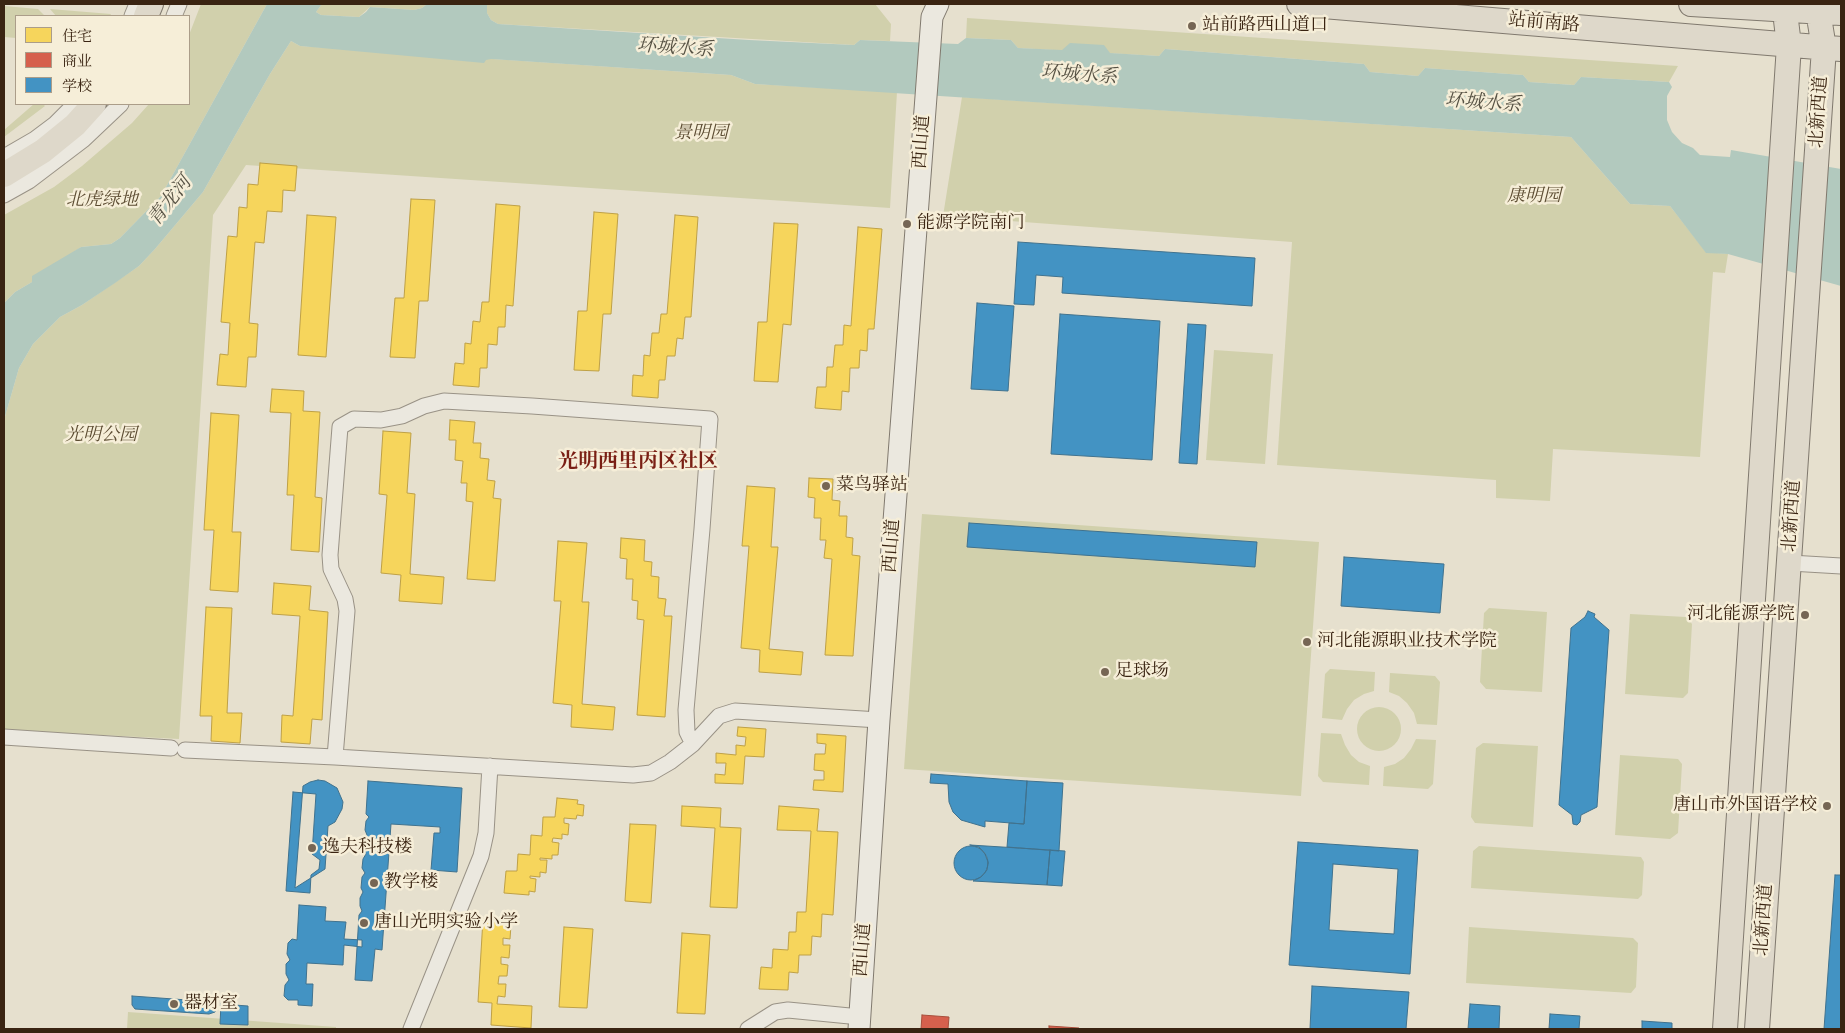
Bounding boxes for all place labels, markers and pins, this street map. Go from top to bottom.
place label: 站前路西山道口 [1202,15,1328,37]
marker: 站前路西山道口 [1186,20,1198,32]
place label: 能源学院南门 [917,213,1025,235]
marker: 能源学院南门 [901,218,913,230]
place label: 菜鸟驿站 [836,475,908,497]
marker: 菜鸟驿站 [820,480,832,492]
place label: 河北能源学院 [1687,604,1795,626]
marker: 河北能源学院 [1799,609,1811,621]
place label: 河北能源职业技术学院 [1317,631,1497,653]
marker: 河北能源职业技术学院 [1301,636,1313,648]
place label: 足球场 [1115,661,1169,683]
marker: 足球场 [1099,666,1111,678]
place label: 唐山市外国语学校 [1673,795,1817,817]
marker: 唐山市外国语学校 [1821,800,1833,812]
place label: 逸夫科技楼 [322,837,412,859]
marker: 逸夫科技楼 [306,842,318,854]
place label: 教学楼 [384,872,438,894]
marker: 教学楼 [368,877,380,889]
place label: 唐山光明实验小学 [374,912,518,934]
marker: 唐山光明实验小学 [358,917,370,929]
place label: 器材室 [184,993,238,1015]
marker: 器材室 [168,998,180,1010]

